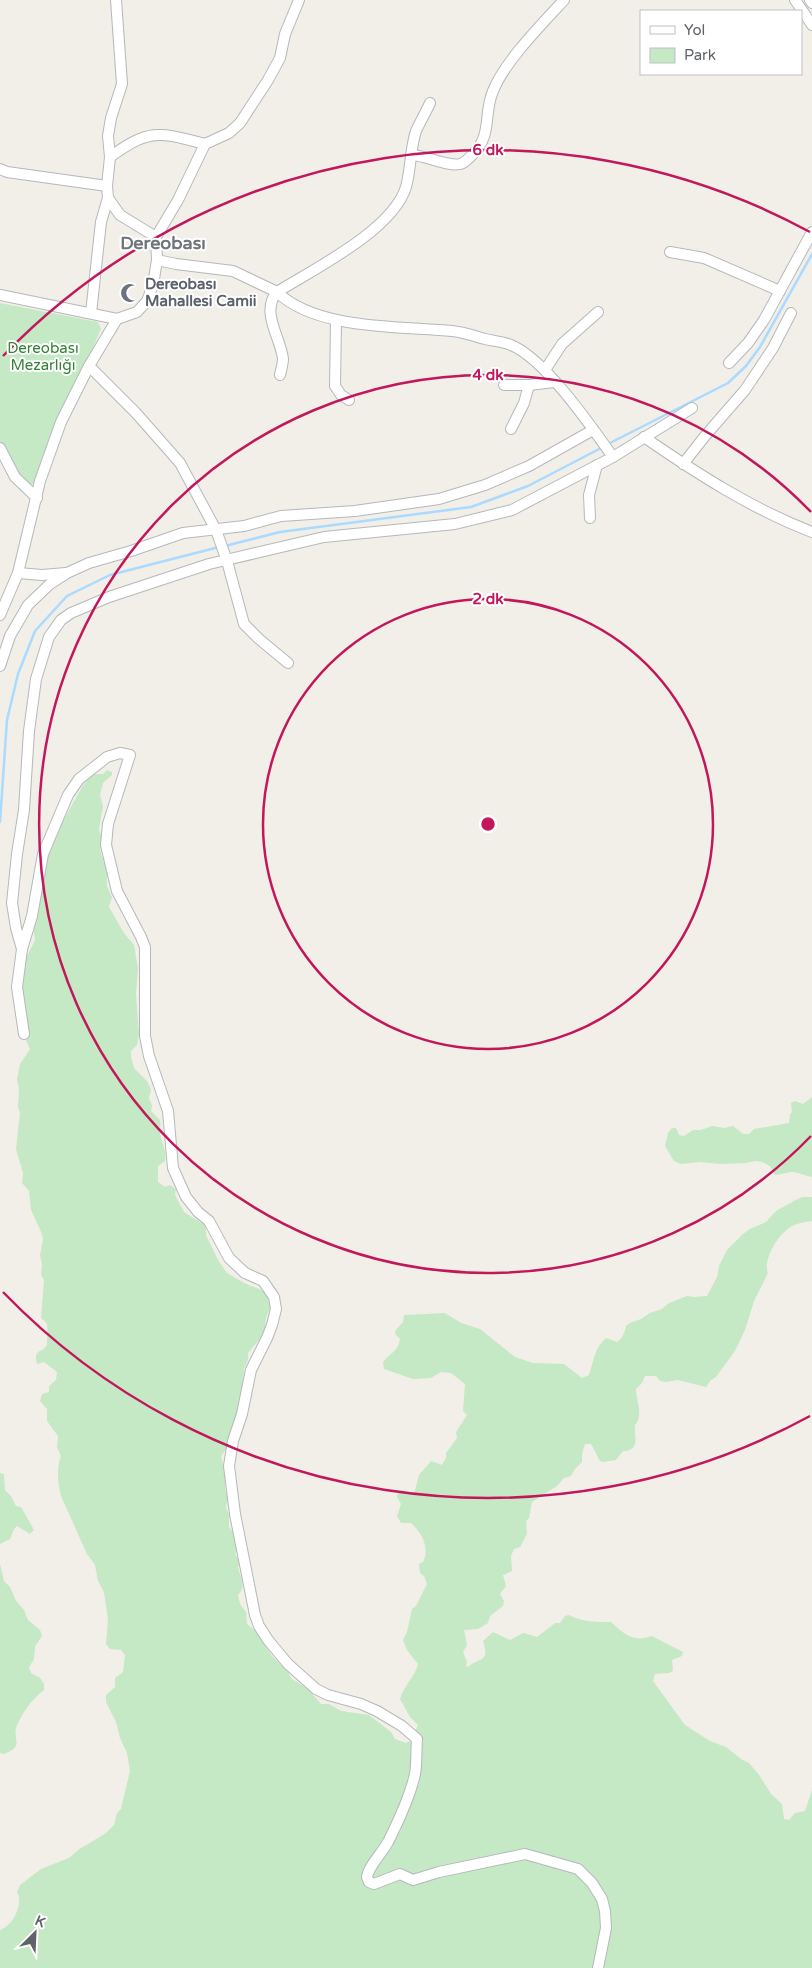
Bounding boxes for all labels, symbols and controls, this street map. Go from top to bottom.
legend [640,10,802,75]
text: Yol [684,21,705,39]
text: Park [684,46,716,64]
text: 6 dk [473,141,503,159]
district label: Dereobası [120,232,206,254]
place label: Dereobası Mahallesi Camii [145,275,256,310]
mosque icon: Dereobası Mahallesi Camii [119,282,141,304]
park label: Dereobası Mezarlığı [7,339,79,374]
text: 4 dk [473,366,503,384]
text: 2 dk [473,590,503,608]
centre of rings [479,815,497,833]
north arrow [10,1908,60,1958]
text: K [32,1912,48,1932]

